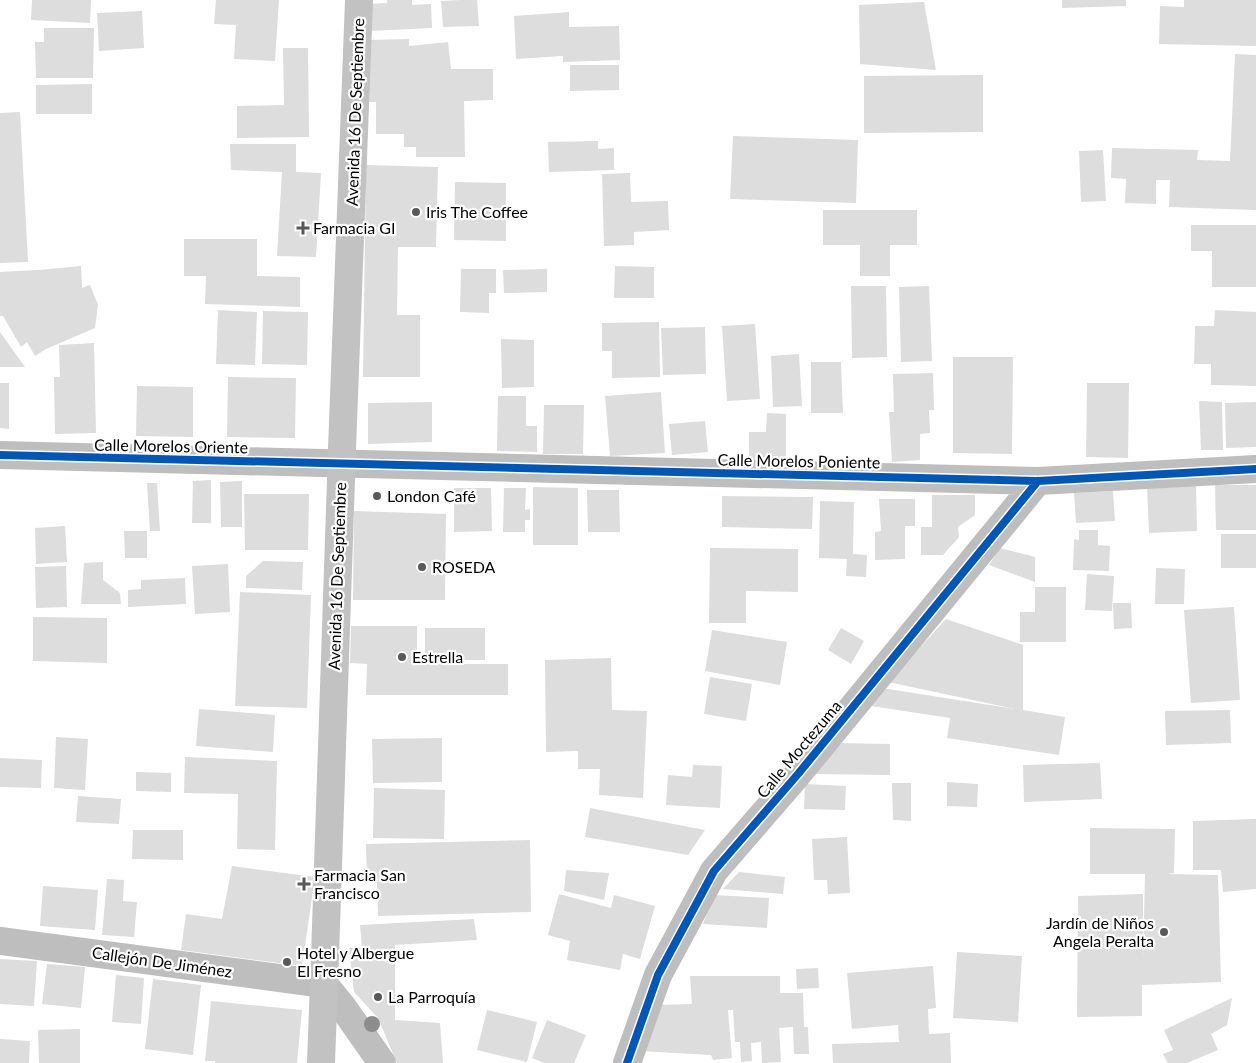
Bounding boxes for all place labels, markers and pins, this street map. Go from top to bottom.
place label: Iris The Coffee [426,202,528,221]
marker: Iris The Coffee [410,206,422,218]
place label: Farmacia GI [313,218,396,237]
marker: Farmacia GI [297,222,309,234]
place label: London Café [387,486,476,505]
marker: London Café [371,490,383,502]
place label: ROSEDA [432,557,495,576]
marker: ROSEDA [416,561,428,573]
place label: Estrella [412,647,463,666]
marker: Estrella [396,651,408,663]
place label: Farmacia San Francisco [314,865,406,902]
marker: Farmacia San Francisco [298,878,310,890]
place label: Jardín de Niños Angela Peralta [1046,913,1154,950]
marker: Jardín de Niños Angela Peralta [1158,926,1170,938]
place label: Hotel y Albergue El Fresno [297,943,414,980]
marker: Hotel y Albergue El Fresno [281,956,293,968]
place label: La Parroquía [388,987,476,1006]
marker: La Parroquía [372,991,384,1003]

